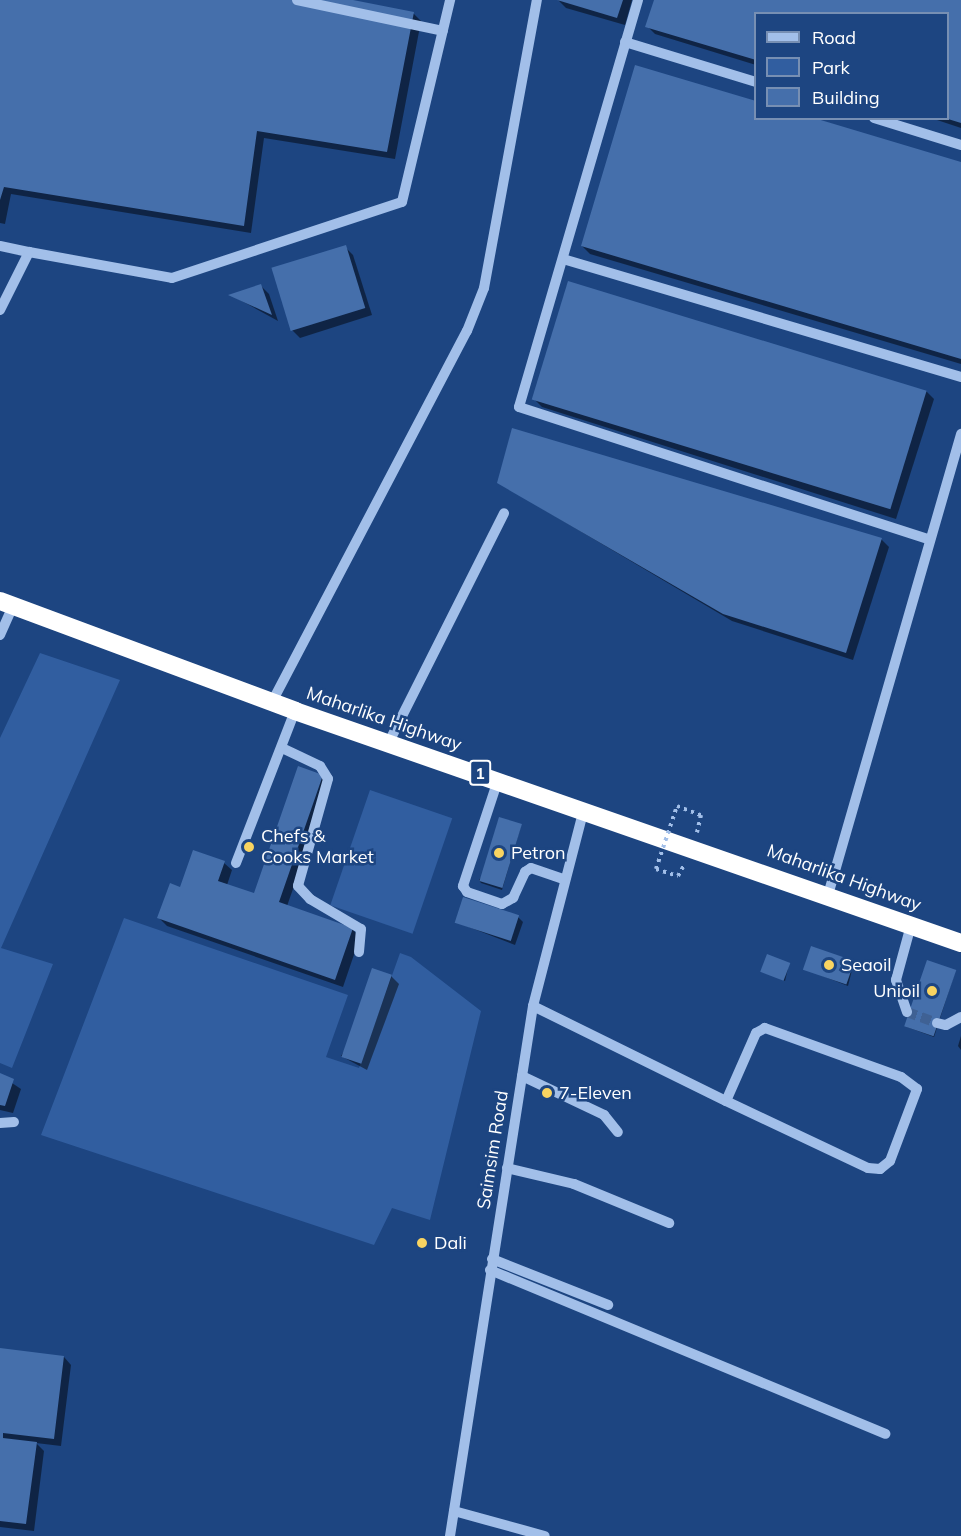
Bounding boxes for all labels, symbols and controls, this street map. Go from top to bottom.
legend [754,12,949,120]
text: Road [812,26,856,49]
text: Park [812,56,850,79]
text: Building [812,86,880,109]
street label: Maharlika Highway [304,682,464,756]
road number: 1 [468,760,492,786]
place label: Chefs & Cooks Market [261,826,374,868]
marker: Chefs & Cooks Market [242,840,256,854]
street label: Maharlika Highway [764,840,924,916]
place label: Petron [511,842,566,864]
marker: Petron [492,846,506,860]
place label: Seaoil [841,954,892,976]
marker: Seaoil [822,958,836,972]
place label: Unioil [873,980,920,1002]
marker: Unioil [925,984,939,998]
place label: 7-Eleven [559,1082,632,1104]
marker: 7-Eleven [540,1086,554,1100]
street label: Saimsim Road [473,1089,513,1211]
place label: Dali [434,1232,467,1254]
marker: Dali [415,1236,429,1250]

